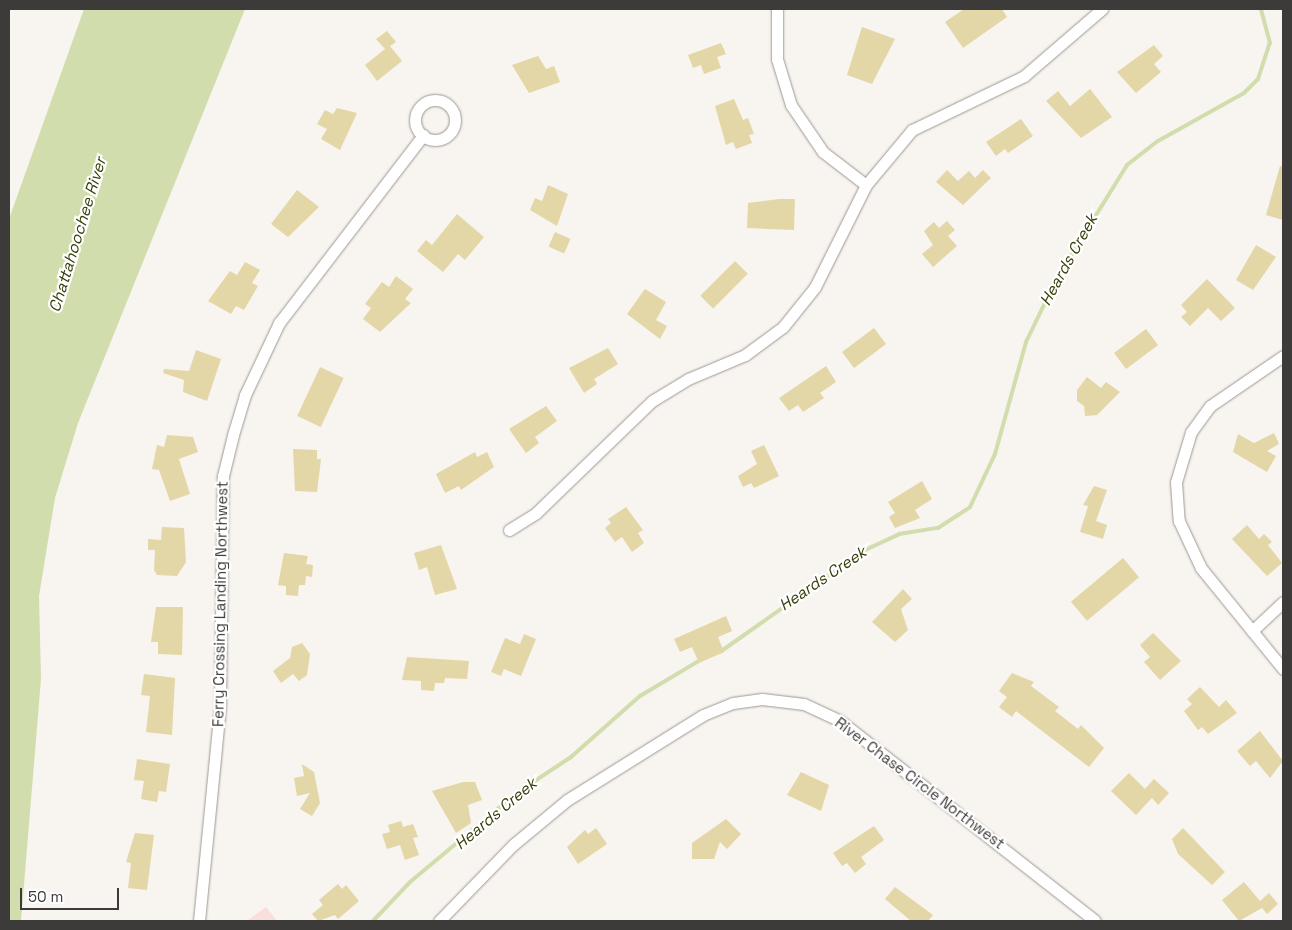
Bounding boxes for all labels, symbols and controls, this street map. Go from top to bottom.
water label: Chattahoochee River [45,155,111,315]
water label: Heards Creek [1036,211,1102,309]
street label: Ferry Crossing Landing Northwest [209,481,231,727]
water label: Heards Creek [776,543,870,615]
street label: River Chase Circle Northwest [832,713,1008,853]
water label: Heards Creek [451,774,541,854]
scale bar [22,878,121,910]
text: 50 m [28,887,63,906]

